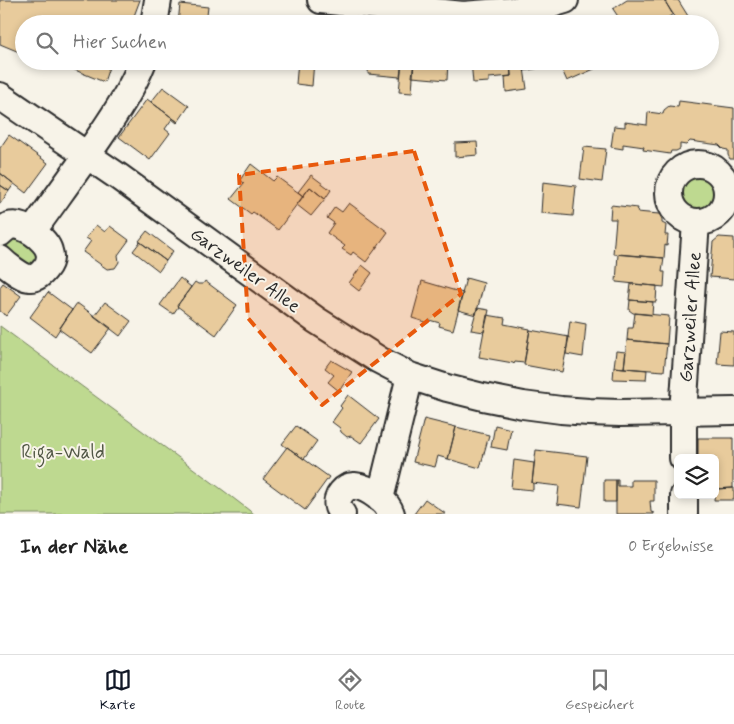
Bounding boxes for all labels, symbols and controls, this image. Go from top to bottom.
search box [15,15,719,70]
icon: search [33,29,61,57]
text: Hier suchen [73,30,167,55]
street label: Garzweiler Allee [185,222,305,319]
street label: Garzweiler Allee [673,251,708,383]
park label: Riga-Wald [21,440,105,468]
map controls [674,454,719,499]
button: layers [674,454,719,499]
text: In der Nähe [20,533,128,561]
text: 0 Ergebnisse [628,536,714,557]
tab: Karte [100,666,136,714]
tab: Route [335,666,365,714]
tab: Gespeichert [565,666,634,714]

